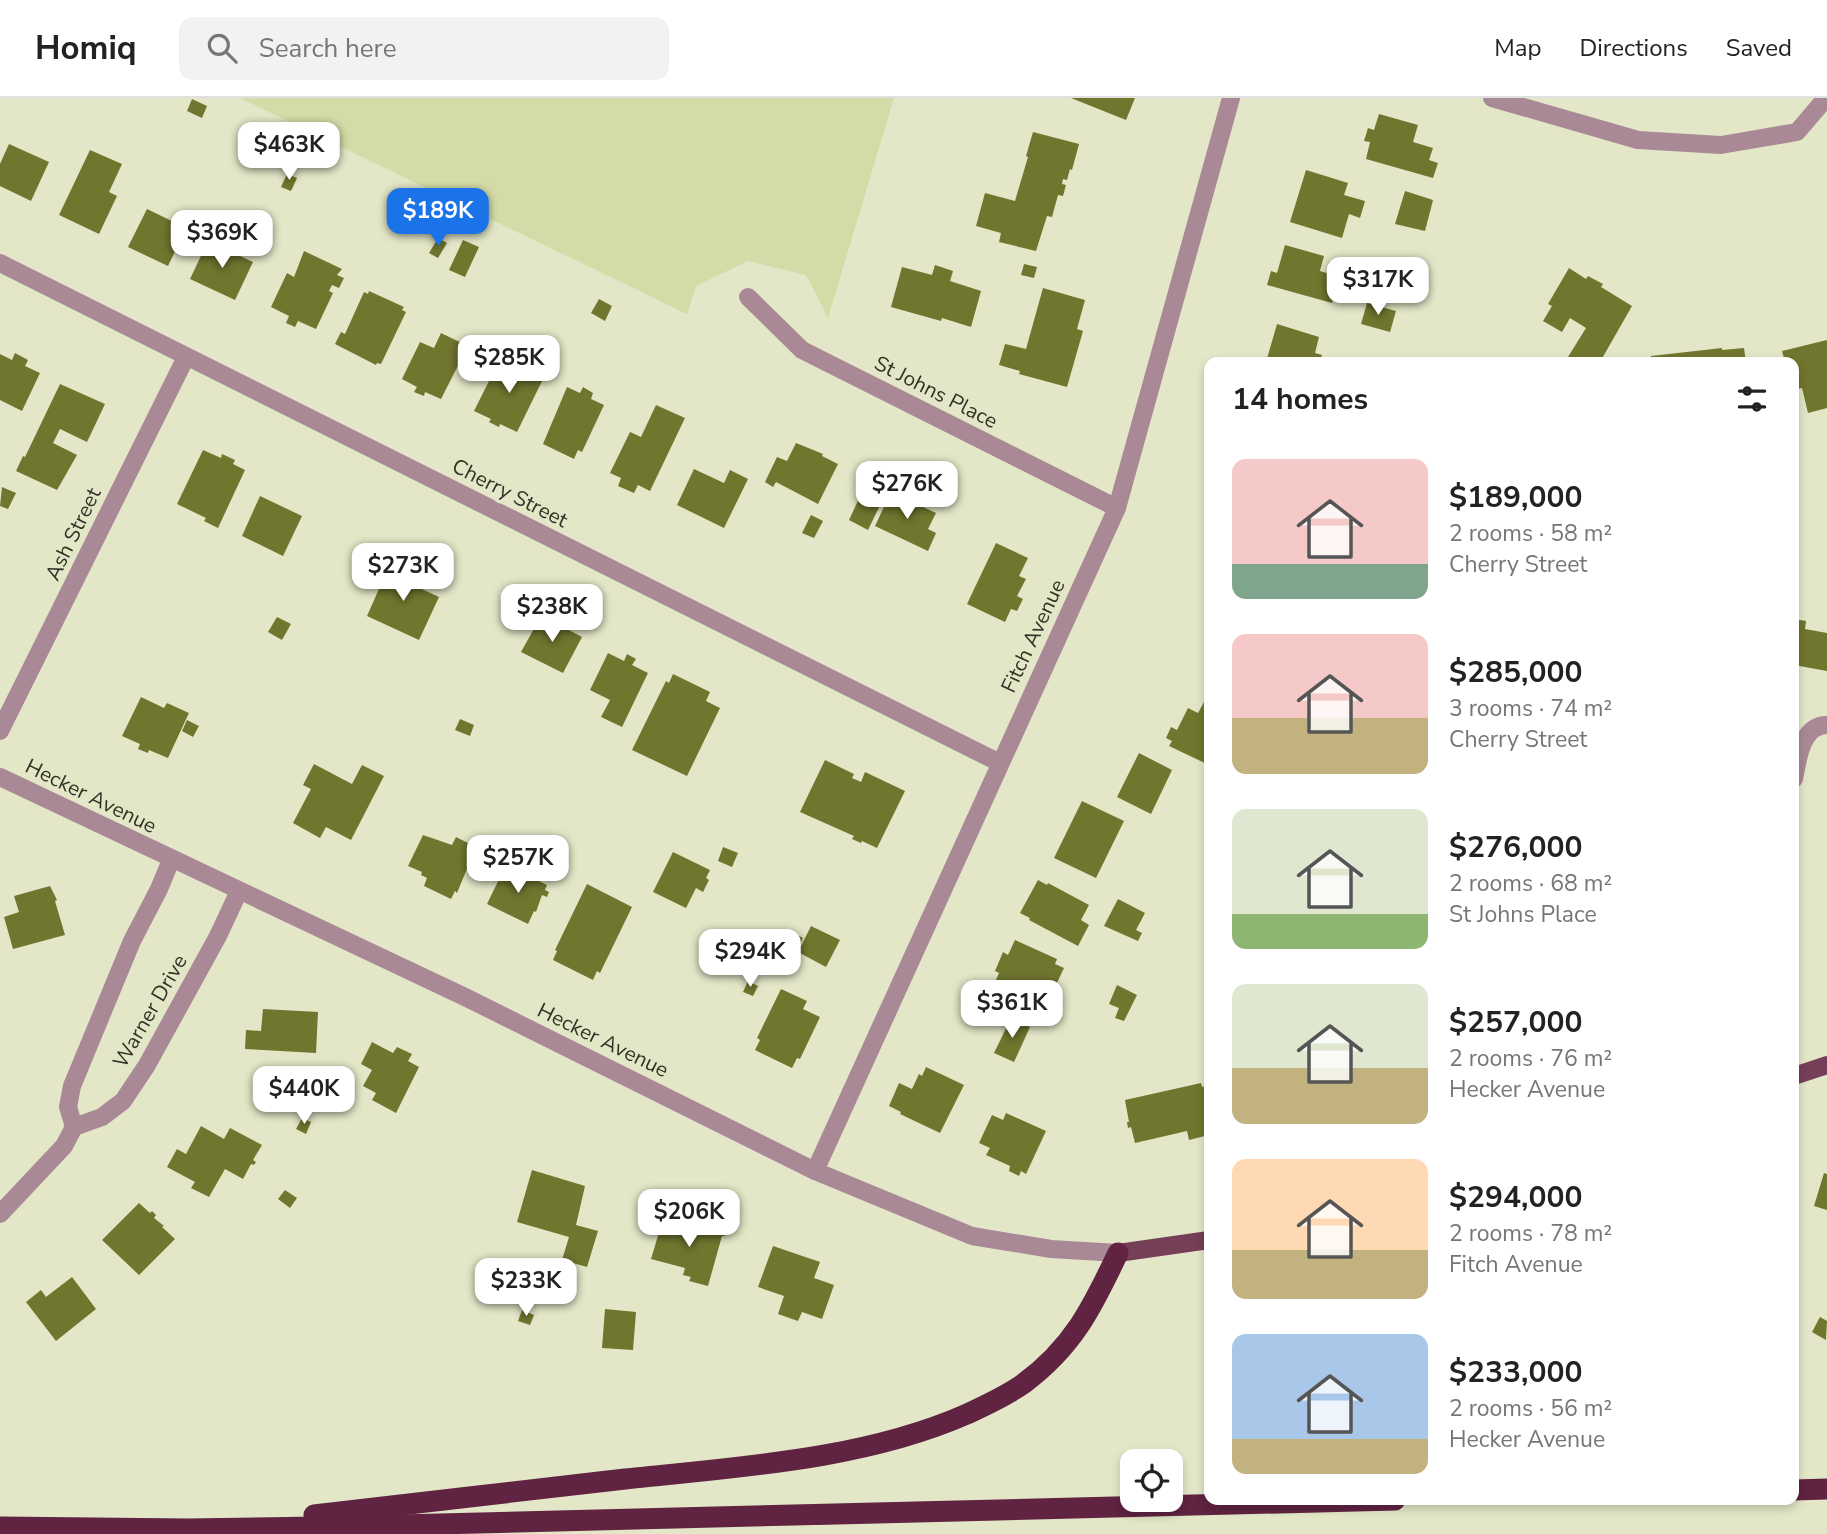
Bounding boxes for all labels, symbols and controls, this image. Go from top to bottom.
search box [179,17,669,80]
text: Homiq [35,26,137,71]
icon: search [203,29,241,67]
text: Search here [259,31,397,66]
text: Map [1494,32,1541,64]
text: Directions [1579,32,1688,64]
text: Saved [1726,32,1792,64]
pin: $463K [240,122,338,182]
text: $463K [254,129,324,160]
pin: $189K [389,188,487,248]
text: $189K [403,195,473,226]
pin: $369K [173,211,271,270]
text: $369K [187,217,257,248]
pin: $317K [1329,258,1427,317]
text: $317K [1343,264,1413,295]
pin: $285K [460,336,558,395]
text: $285K [474,342,544,373]
street label: St Johns Place [870,349,1002,435]
text: 14 homes [1232,379,1368,420]
icon: filters [1733,380,1771,418]
street label: Cherry Street [447,452,573,534]
pin: $276K [858,462,956,521]
text: $276K [872,468,942,499]
text: $189,000 [1449,477,1582,518]
street label: Ash Street [39,482,108,585]
icon: home [1288,487,1372,571]
text: 2 rooms · 58 m² [1449,518,1612,549]
pin: $273K [354,544,452,603]
text: Cherry Street [1449,549,1587,580]
text: $273K [368,550,438,581]
street label: Fitch Avenue [995,575,1071,697]
pin: $238K [503,584,601,644]
text: $238K [517,591,587,622]
text: $285,000 [1449,652,1582,693]
icon: home [1288,662,1372,746]
text: 3 rooms · 74 m² [1449,693,1612,724]
text: Cherry Street [1449,724,1587,755]
street label: Hecker Avenue [21,752,161,840]
text: $276,000 [1449,827,1582,868]
pin: $257K [469,836,567,895]
icon: home [1288,837,1372,921]
text: $257K [483,842,553,873]
text: 2 rooms · 68 m² [1449,868,1612,899]
text: St Johns Place [1449,899,1597,930]
pin: $294K [701,930,799,989]
text: $294K [715,936,785,967]
street label: Warner Drive [106,949,194,1073]
pin: $361K [963,981,1061,1040]
text: $361K [977,987,1047,1018]
street label: Hecker Avenue [533,996,673,1084]
text: $257,000 [1449,1002,1582,1043]
icon: home [1288,1012,1372,1096]
text: 2 rooms · 76 m² [1449,1043,1612,1074]
pin: $440K [255,1066,353,1126]
text: $440K [269,1073,339,1104]
text: Hecker Avenue [1449,1074,1605,1105]
text: $294,000 [1449,1177,1582,1218]
icon: home [1288,1187,1372,1271]
pin: $206K [640,1190,738,1249]
text: $206K [654,1196,724,1227]
text: 2 rooms · 78 m² [1449,1218,1612,1249]
text: Fitch Avenue [1449,1249,1583,1280]
pin: $233K [477,1258,575,1318]
text: $233K [491,1265,561,1296]
text: $233,000 [1449,1352,1582,1393]
icon: home [1288,1362,1372,1446]
text: 2 rooms · 56 m² [1449,1393,1612,1424]
text: Hecker Avenue [1449,1424,1605,1455]
map controls [1120,1449,1183,1512]
button: locate [1120,1449,1183,1512]

